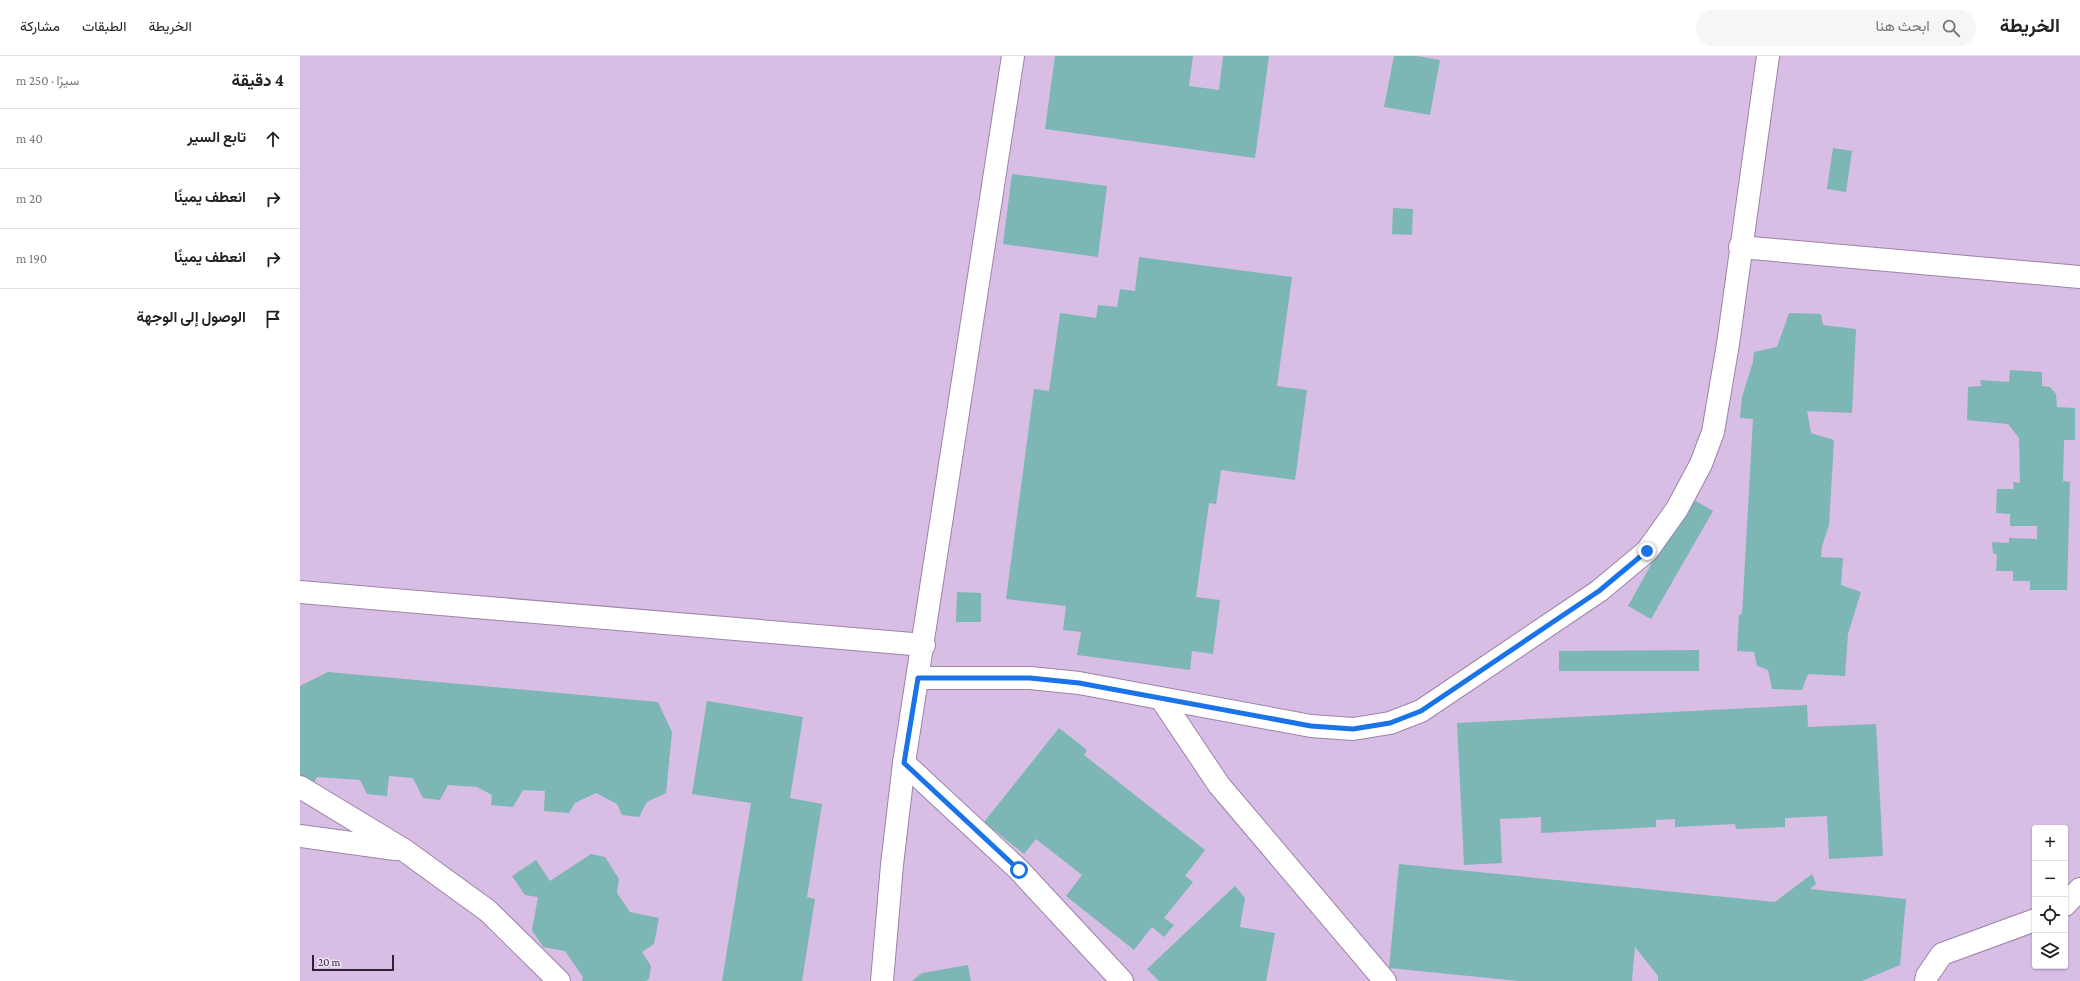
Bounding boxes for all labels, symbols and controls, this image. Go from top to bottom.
search box [1696,10,1976,46]
text: الخريطة [2000,15,2060,36]
icon: search [1940,17,1962,39]
text: مشاركة [20,18,60,34]
text: الطبقات [82,18,126,34]
text: الخريطة [148,18,192,34]
text: ابحث هنا [1876,18,1930,34]
text: 4 دقيقة [231,71,284,90]
text: سيرًا · 250 m [16,73,79,88]
icon: ahead [262,128,284,150]
text: تابع السير [187,129,246,145]
text: 40 m [16,131,43,146]
icon: right [262,188,284,210]
text: انعطف يمينًا [174,189,246,205]
text: 20 m [16,191,42,206]
icon: right [262,248,284,270]
text: انعطف يمينًا [174,249,246,265]
text: 190 m [16,251,47,266]
icon: arrive [262,308,284,330]
text: الوصول إلى الوجهة [137,309,246,325]
route end [1638,542,1656,560]
map controls [2032,825,2068,969]
button: + [2032,825,2068,861]
route start [1010,861,1028,879]
button: − [2032,861,2068,897]
button: locate [2032,897,2068,933]
button: layers [2032,933,2068,969]
scale bar [312,953,394,972]
text: 20 m [318,956,340,968]

